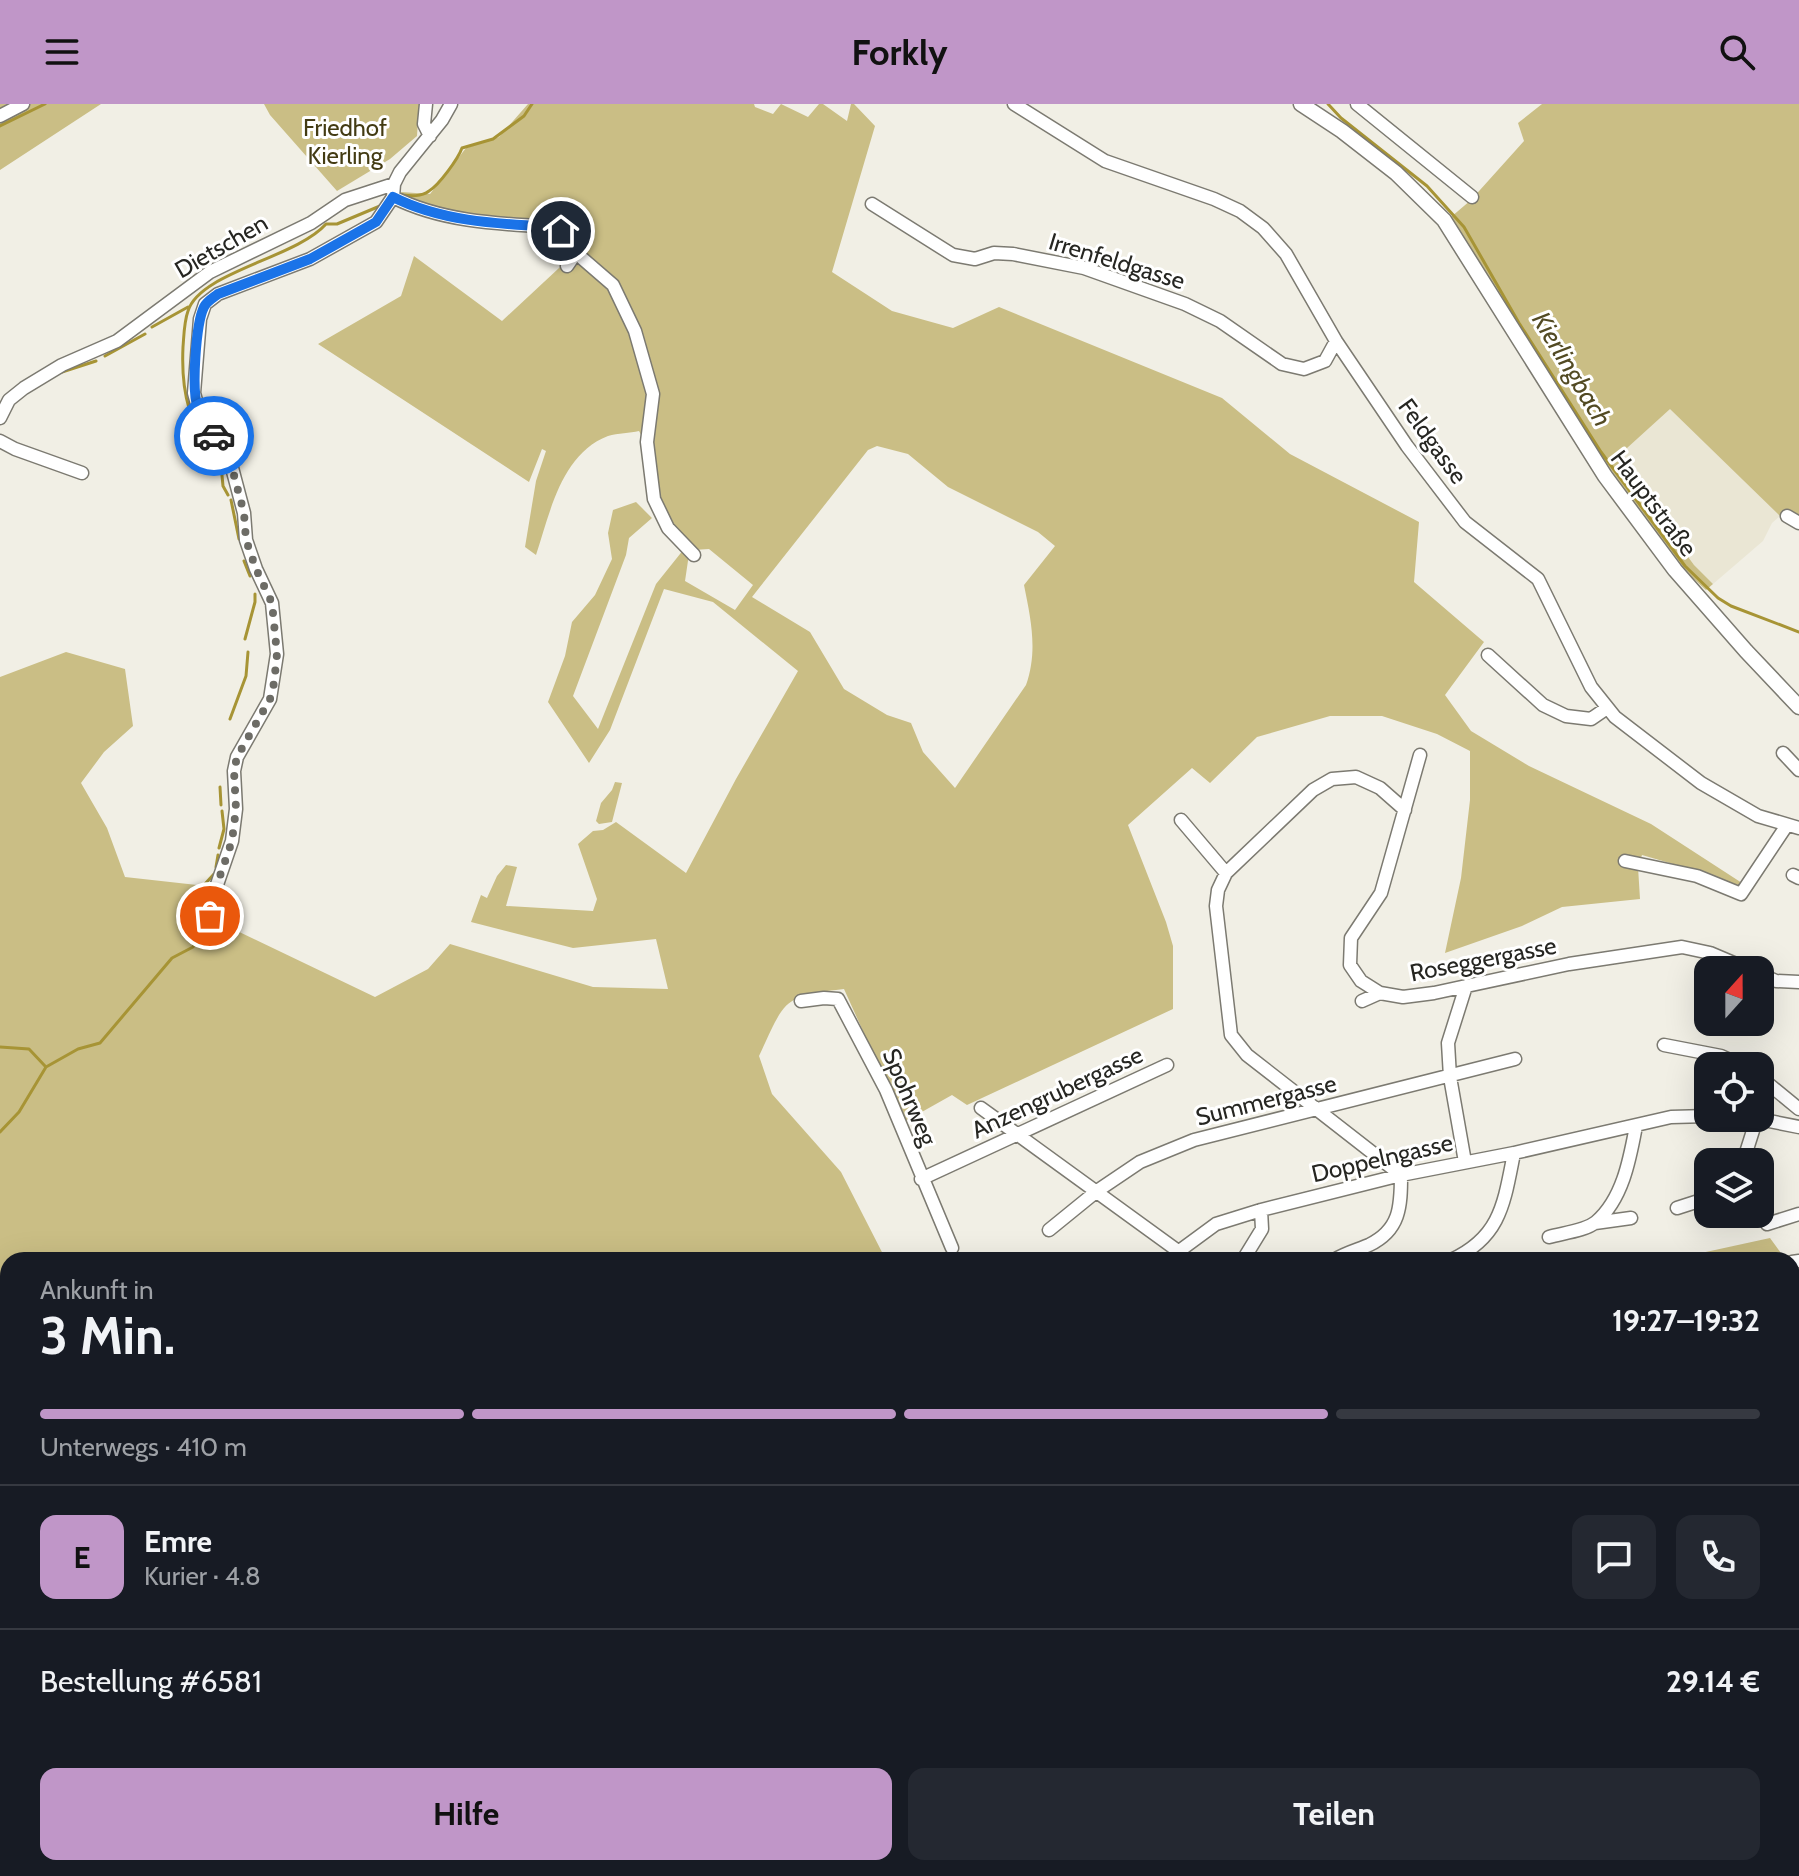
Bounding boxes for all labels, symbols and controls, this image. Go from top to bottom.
icon: menu [40,30,84,74]
text: Forkly [851,30,948,74]
icon: search [1715,30,1759,74]
park label: Friedhof Kierling [303,113,387,170]
pin [527,197,595,265]
street label: Dietschen [169,208,273,284]
icon: home [539,209,583,253]
street label: Irrenfeldgasse [1045,227,1189,295]
water label: Kierlingbach [1525,306,1619,432]
street label: Feldgasse [1392,393,1474,489]
courier [174,396,254,476]
icon: car [192,414,236,458]
street label: Hauptstraße [1605,444,1703,562]
pin [176,882,244,950]
icon: bag [188,894,232,938]
street label: Roseggergasse [1407,931,1559,987]
north arrow [1694,956,1774,1036]
map controls [1694,956,1774,1228]
street label: Anzengrubergasse [967,1040,1147,1144]
street label: Spohrweg [877,1044,944,1151]
button: locate [1694,1052,1774,1132]
street label: Summergasse [1193,1069,1339,1131]
street label: Doppelngasse [1308,1128,1456,1188]
button: layers [1694,1148,1774,1228]
text: Ankunft in [40,1274,154,1306]
text: 19:27–19:32 [1612,1302,1760,1339]
text: 3 Min. [40,1304,175,1367]
text: Unterwegs · 410 m [40,1431,247,1463]
button: chat [1572,1515,1656,1599]
button: phone [1676,1515,1760,1599]
text: Emre [144,1523,212,1560]
text: E [73,1539,91,1576]
text: Kurier · 4.8 [144,1560,261,1592]
text: Bestellung #6581 [40,1663,262,1700]
text: 29.14 € [1666,1663,1760,1700]
button: Hilfe [40,1768,892,1860]
button: Teilen [908,1768,1760,1860]

